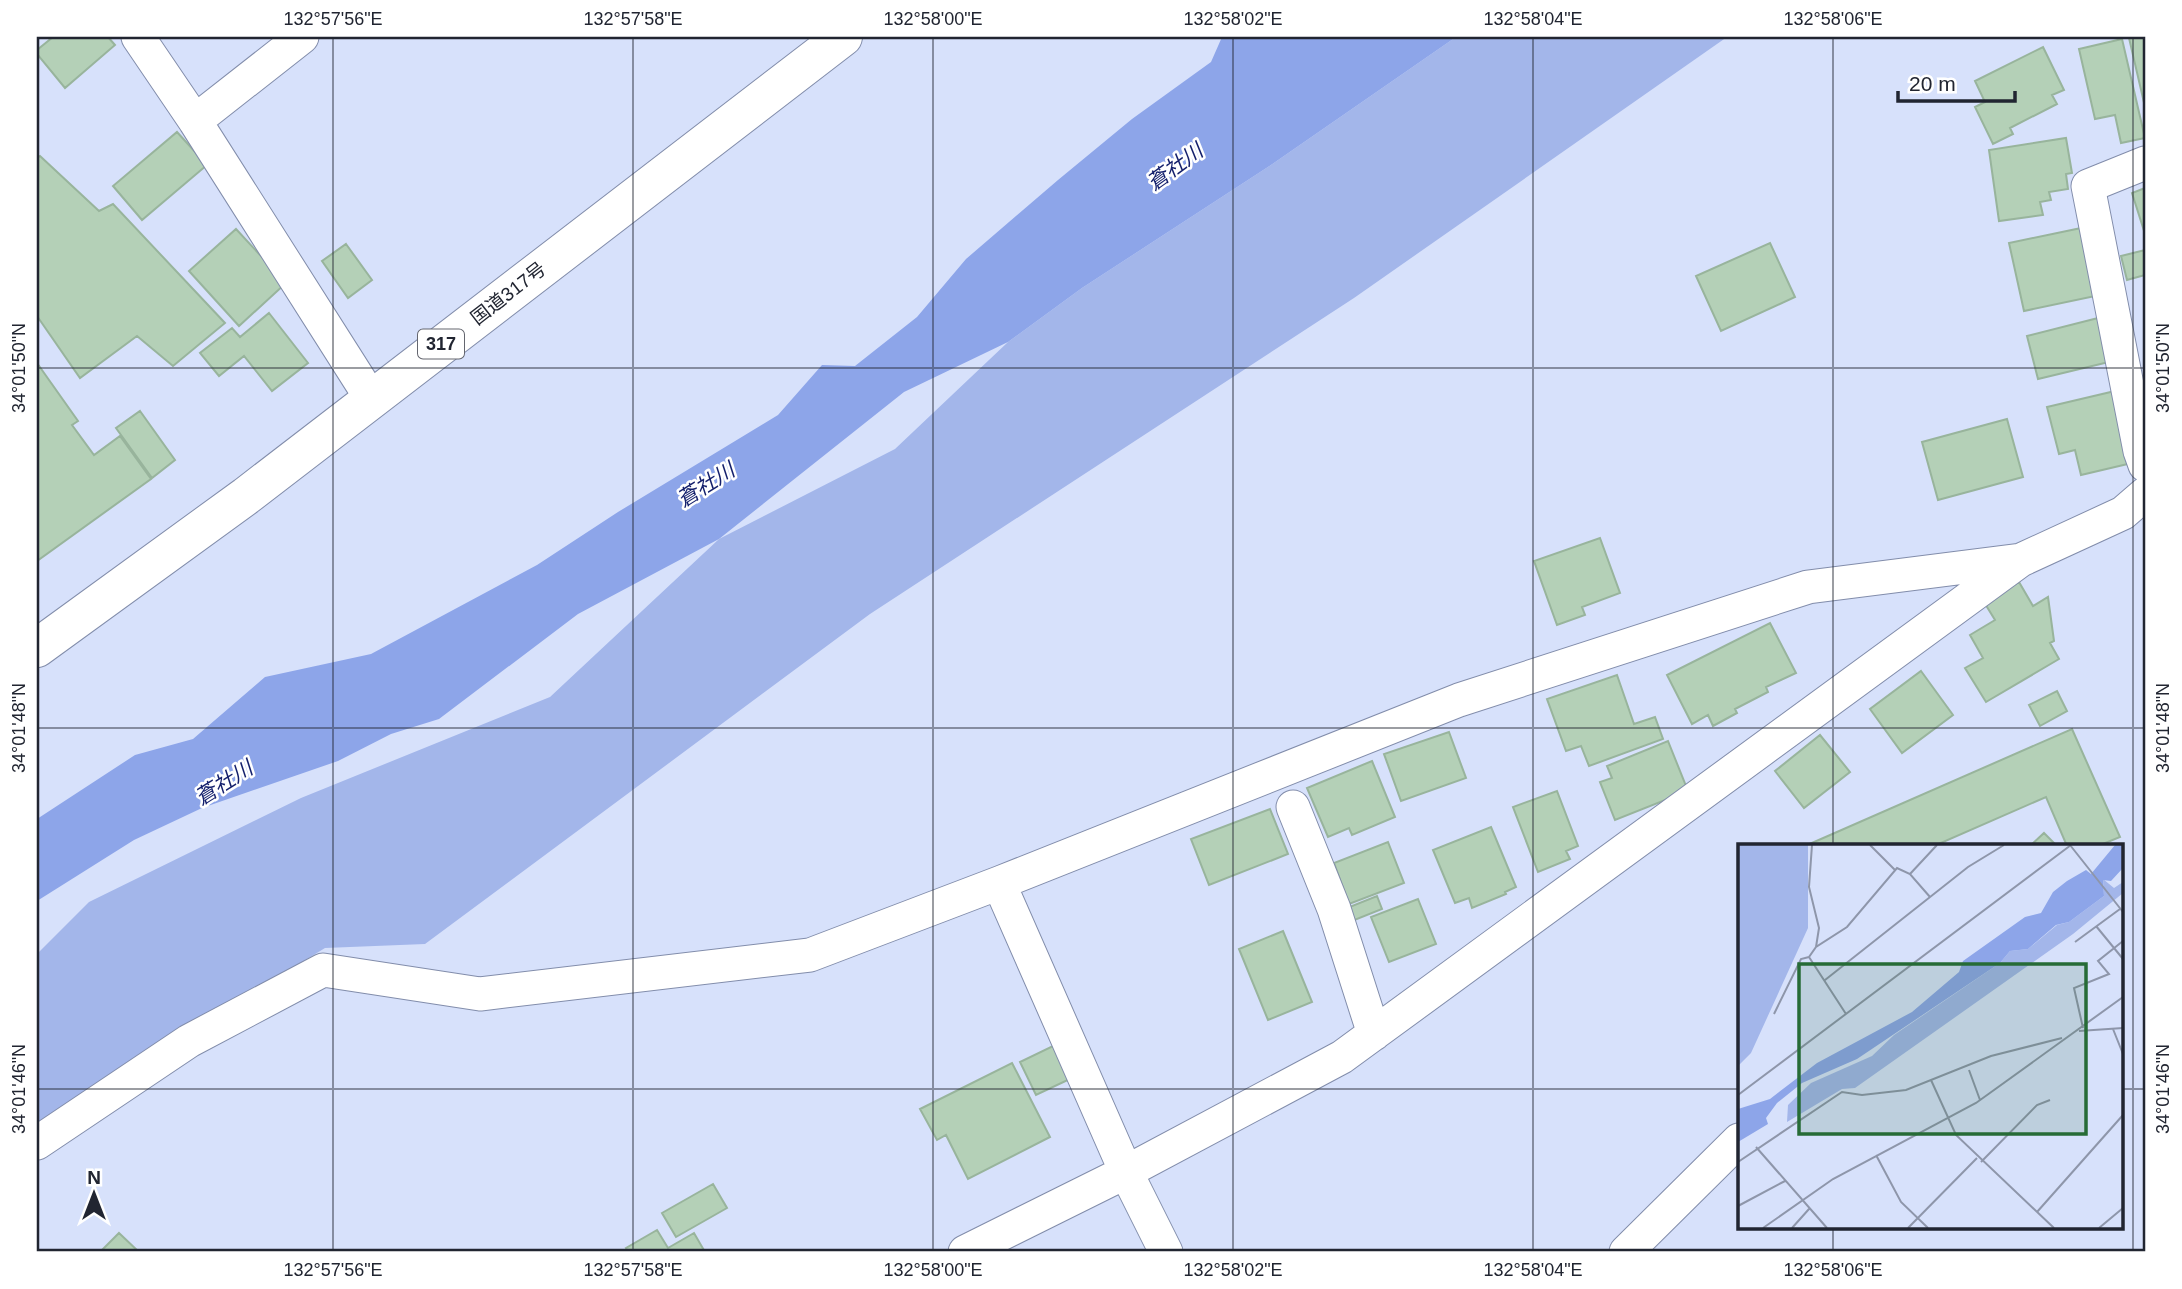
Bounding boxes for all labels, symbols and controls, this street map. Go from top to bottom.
text: 132°57'56"E [283,9,383,29]
text: 132°57'58"E [583,9,683,29]
text: 132°58'00"E [883,9,983,29]
text: 132°58'02"E [1183,9,1283,29]
text: 132°58'04"E [1483,9,1583,29]
text: 132°58'06"E [1783,9,1883,29]
scale bar [1898,60,2016,104]
text: 20 m [1909,72,1956,95]
water label: 蒼社川 [1142,138,1209,194]
street label: 国道317号 [467,258,550,329]
text: 34°01'50"N [9,323,29,413]
text: 34°01'50"N [2153,323,2173,413]
road number: 317 [418,330,464,358]
water label: 蒼社川 [673,457,740,511]
text: 34°01'48"N [9,683,29,773]
text: 34°01'48"N [2153,683,2173,773]
water label: 蒼社川 [191,755,258,809]
inset map [1738,844,2122,1230]
text: 34°01'46"N [9,1044,29,1134]
text: 34°01'46"N [2153,1044,2173,1134]
north arrow [60,1160,130,1230]
text: N [87,1167,101,1188]
text: 132°57'56"E [283,1260,383,1280]
text: 132°57'58"E [583,1260,683,1280]
text: 132°58'00"E [883,1260,983,1280]
text: 132°58'02"E [1183,1260,1283,1280]
text: 132°58'04"E [1483,1260,1583,1280]
text: 132°58'06"E [1783,1260,1883,1280]

